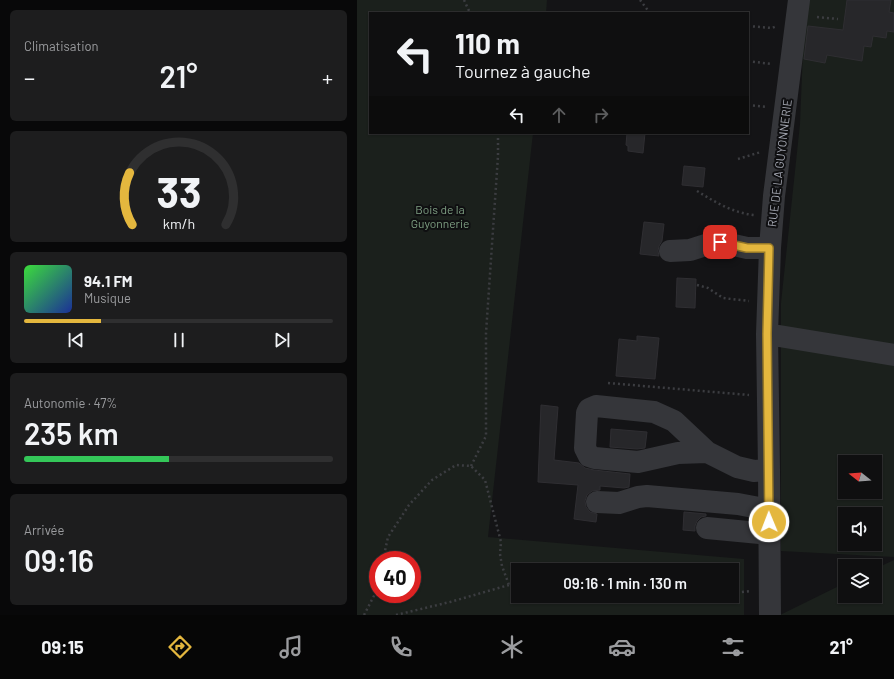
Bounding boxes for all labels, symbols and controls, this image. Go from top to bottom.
text: 110 m [455,26,520,60]
icon: left [389,28,441,80]
text: Climatisation [24,38,99,54]
text: 21° [159,58,198,94]
text: Tournez à gauche [455,60,591,82]
text: − [24,64,35,90]
text: + [322,64,333,90]
street label: RUE DE LA GUYONNERIE [764,98,794,228]
icon: left [506,104,528,126]
icon: ahead [548,104,570,126]
icon: right [590,104,612,126]
text: 33 [156,165,201,215]
park label: Bois de la Guyonnerie [411,202,469,230]
text: km/h [162,214,195,231]
pin [703,225,737,259]
icon: arrive [709,231,731,253]
text: 94.1 FM [84,272,133,290]
text: Musique [84,290,131,306]
icon: previous [65,329,87,351]
icon: pause [168,329,190,351]
icon: next [271,329,293,351]
text: Autonomie · 47% [24,395,117,411]
text: 235 km [24,415,119,451]
north arrow [838,455,882,499]
map controls [838,455,882,603]
position arrow [748,501,790,543]
button: sound [838,507,882,551]
text: Arrivée [24,522,64,538]
text: 09:16 [24,542,94,578]
speed limit sign: 40 [369,551,421,603]
button: layers [838,559,882,603]
text: 09:16 · 1 min · 130 m [563,574,687,592]
icon: directions [166,633,194,661]
icon: music [277,633,305,661]
icon: phone [387,633,415,661]
icon: climate [498,633,526,661]
icon: car [608,633,636,661]
icon: filters [719,633,747,661]
text: 09:15 [41,636,84,658]
text: 21° [830,636,853,658]

